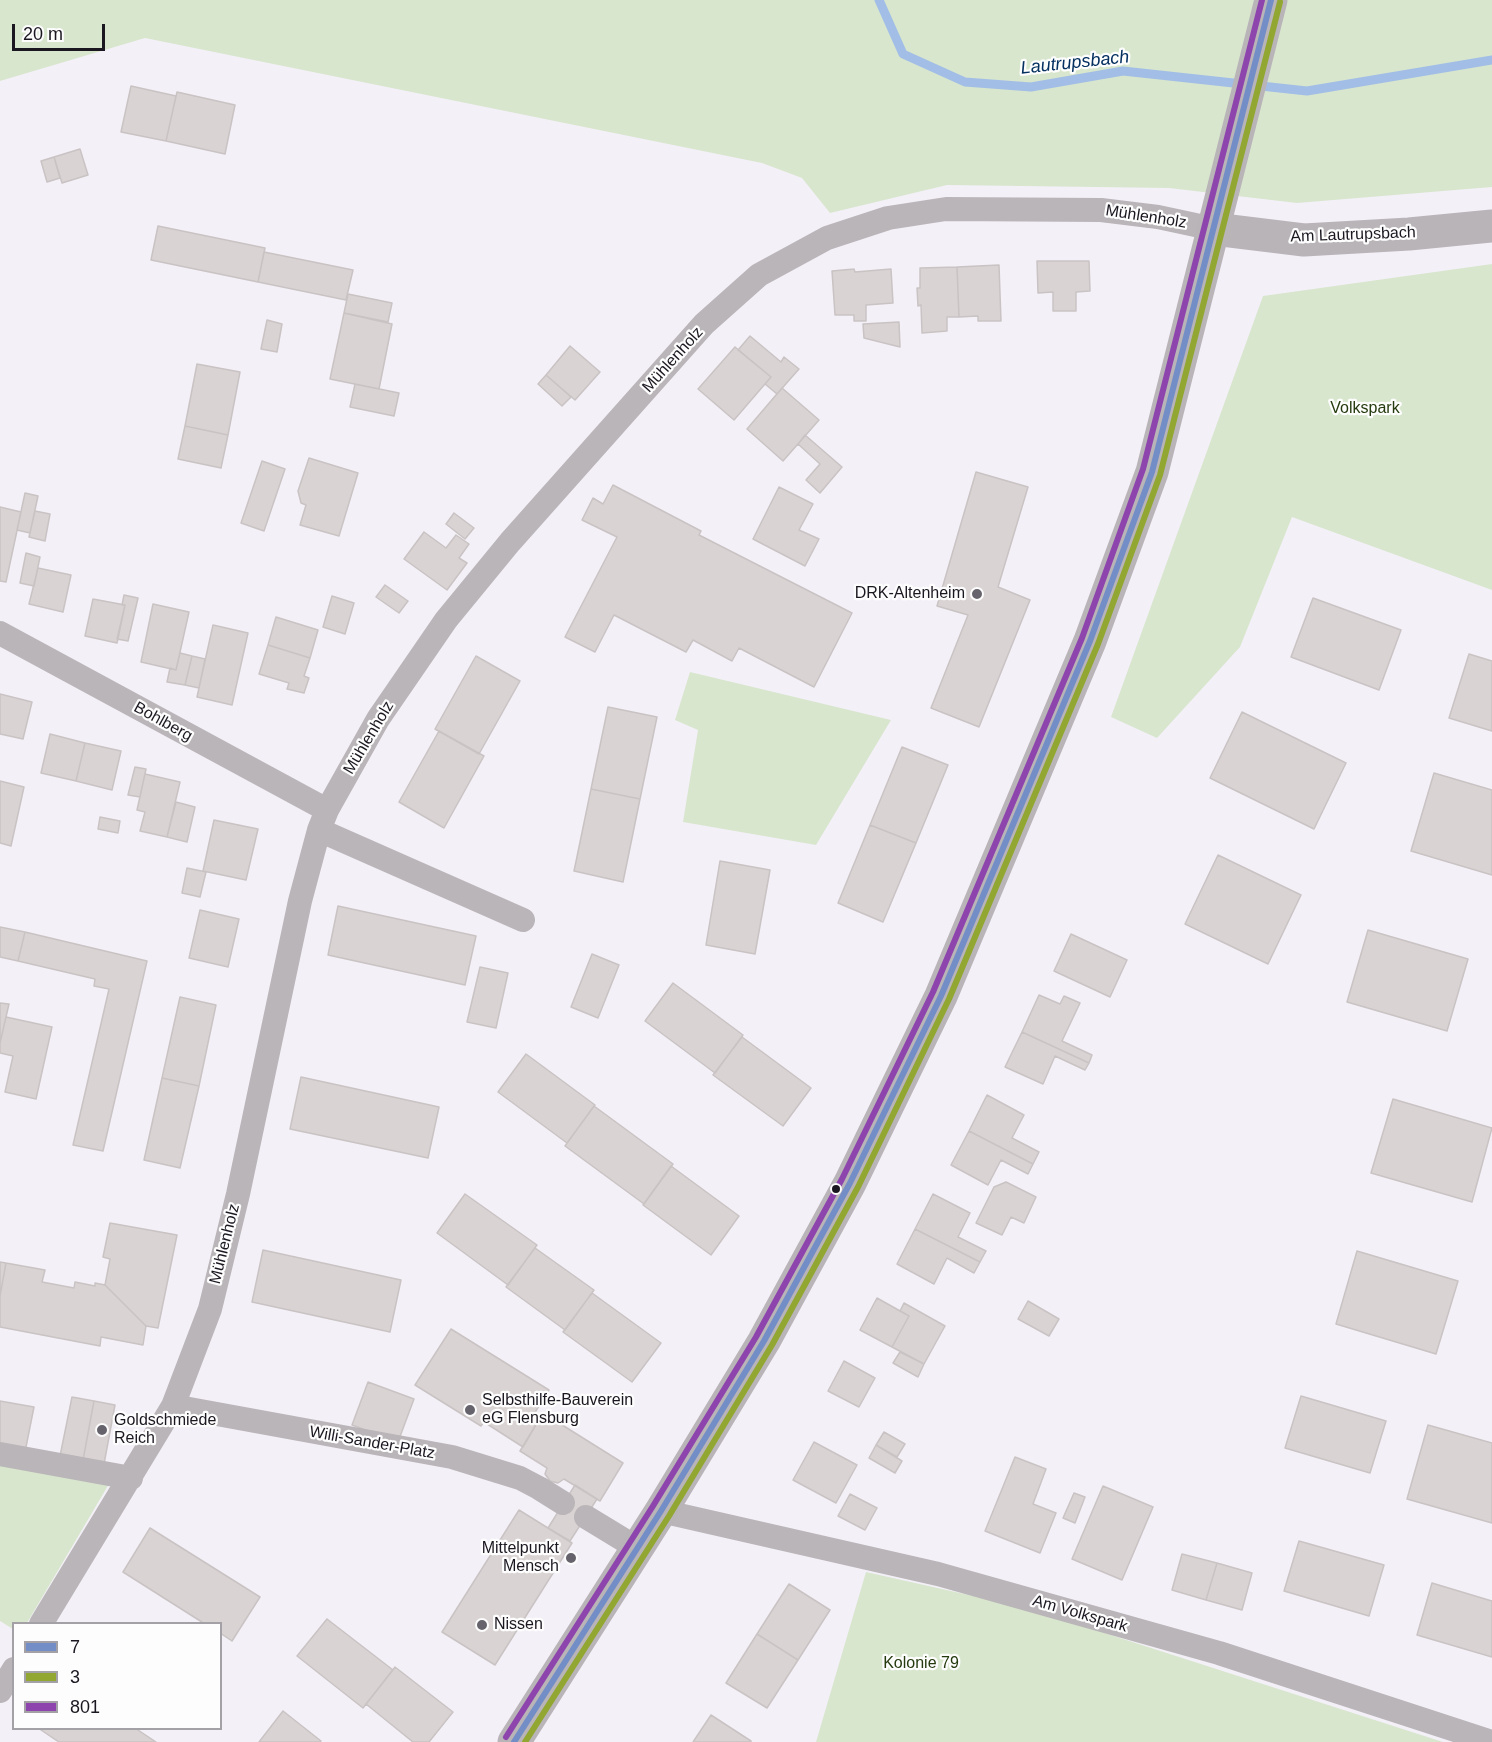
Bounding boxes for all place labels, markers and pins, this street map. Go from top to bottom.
place label: DRK-Altenheim [855,584,965,604]
marker: DRK-Altenheim [970,587,984,601]
unlabelled marker [830,1183,842,1195]
place label: Selbsthilfe-Bauverein eG Flensburg [482,1391,633,1429]
marker: Selbsthilfe-Bauverein eG Flensburg [463,1403,477,1417]
place label: Goldschmiede Reich [114,1411,216,1449]
marker: Goldschmiede Reich [95,1423,109,1437]
place label: Mittelpunkt Mensch [482,1539,559,1577]
marker: Mittelpunkt Mensch [564,1551,578,1565]
place label: Nissen [494,1615,543,1635]
marker: Nissen [475,1618,489,1632]

